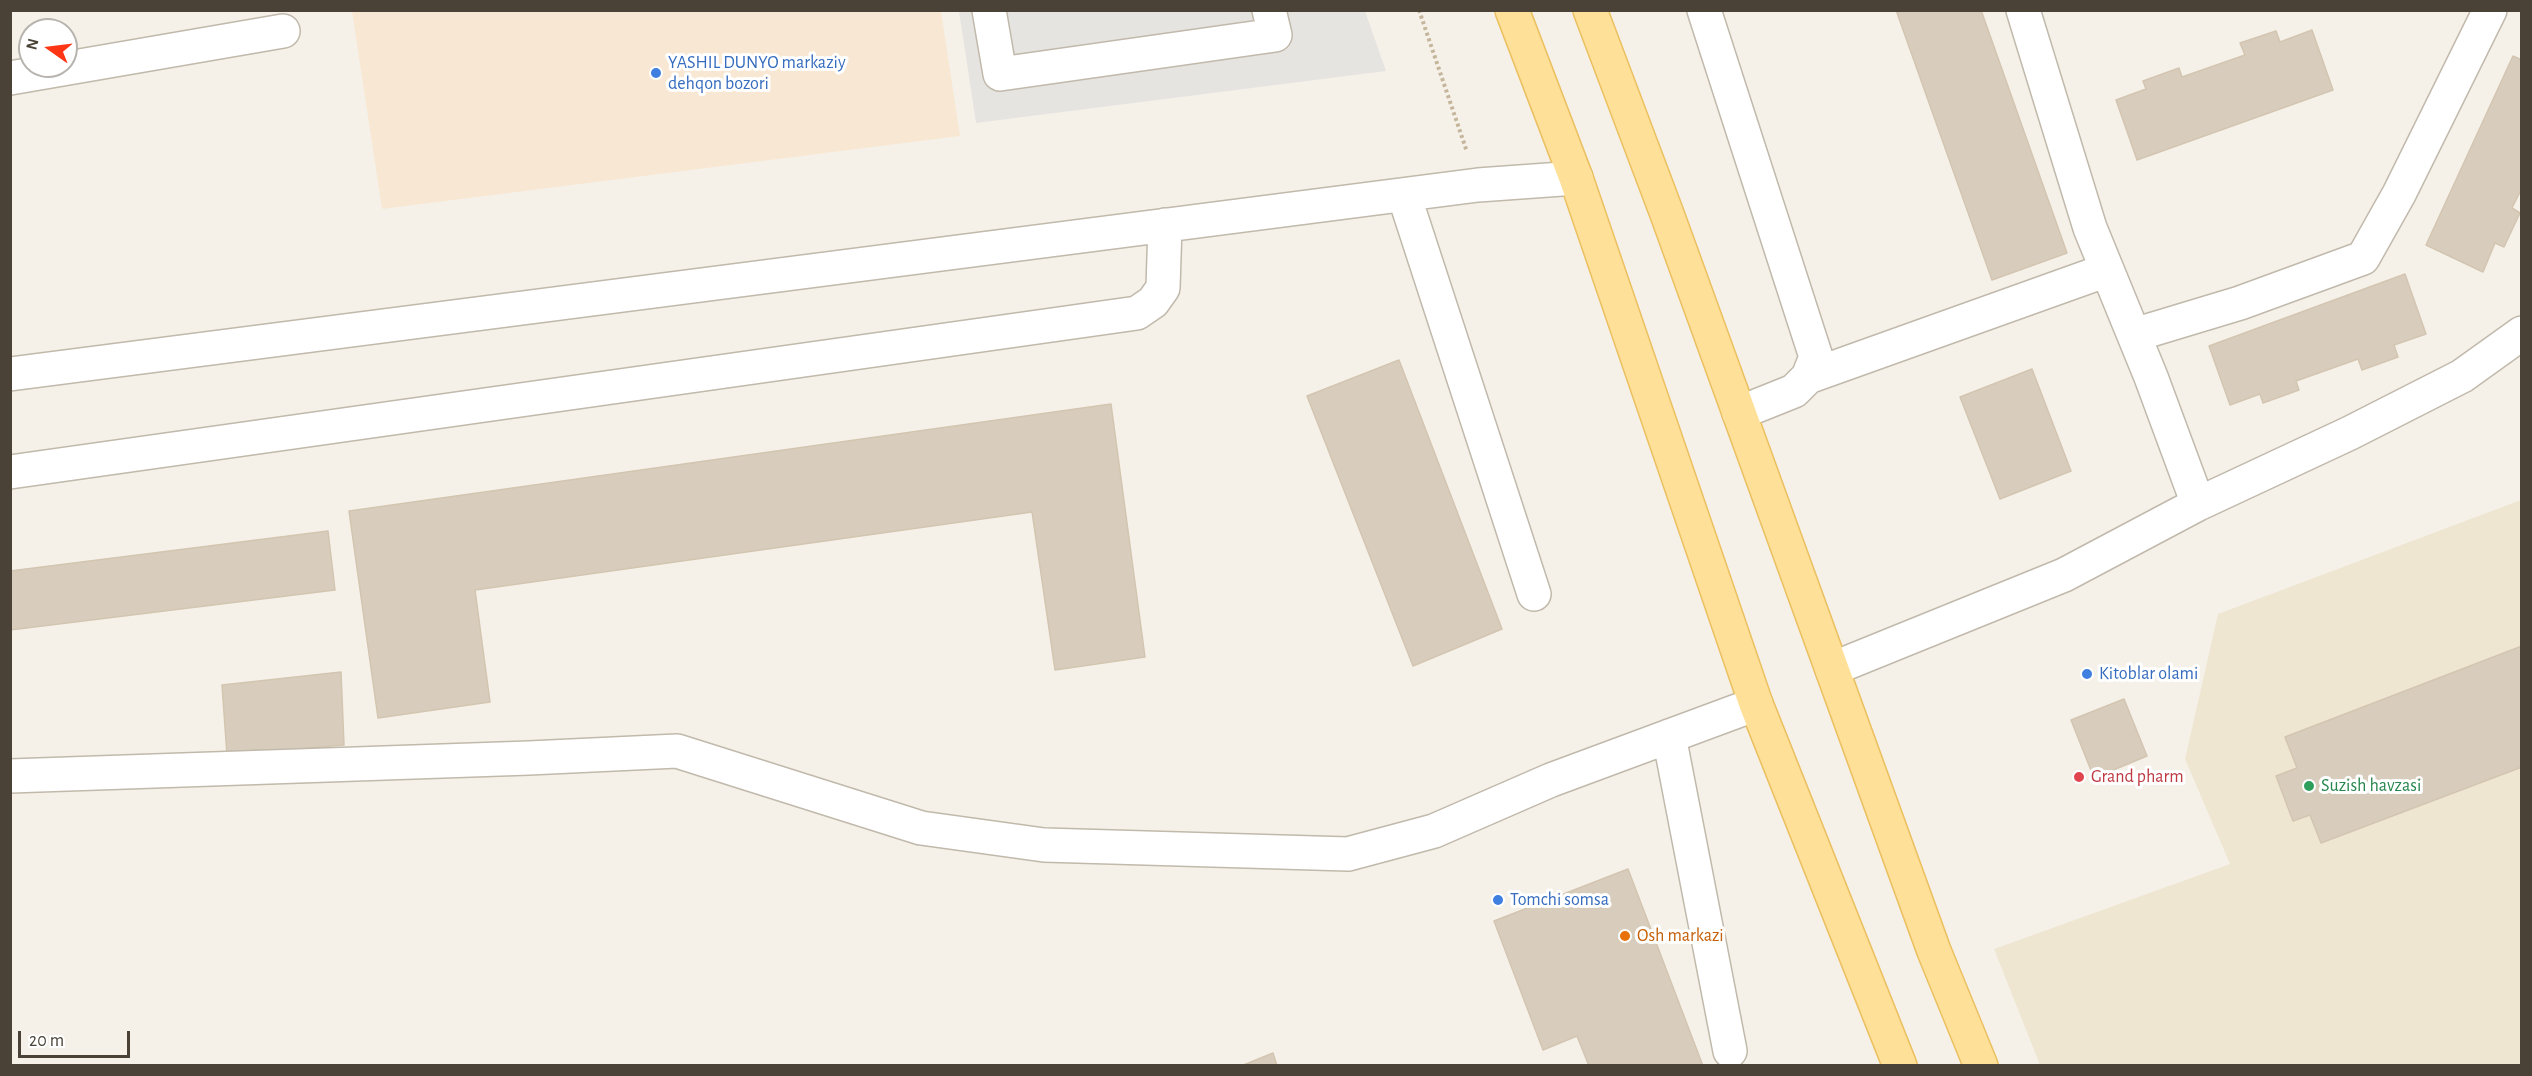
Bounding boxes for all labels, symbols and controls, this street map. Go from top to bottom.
north arrow [18,18,78,78]
text: N [23,37,42,51]
place label: YASHIL DUNYO markaziy dehqon bozori [668,52,846,94]
marker: YASHIL DUNYO markaziy dehqon bozori [649,66,663,80]
place label: Kitoblar olami [2099,663,2198,685]
marker: Kitoblar olami [2080,667,2094,681]
place label: Grand pharm [2091,766,2184,788]
marker: Grand pharm [2072,770,2086,784]
place label: Suzish havzasi [2321,775,2421,797]
marker: Suzish havzasi [2302,779,2316,793]
place label: Tomchi somsa [1510,889,1609,911]
marker: Tomchi somsa [1491,893,1505,907]
place label: Osh markazi [1637,925,1724,947]
marker: Osh markazi [1618,929,1632,943]
scale bar [21,1019,134,1057]
text: 20 m [29,1032,64,1050]

